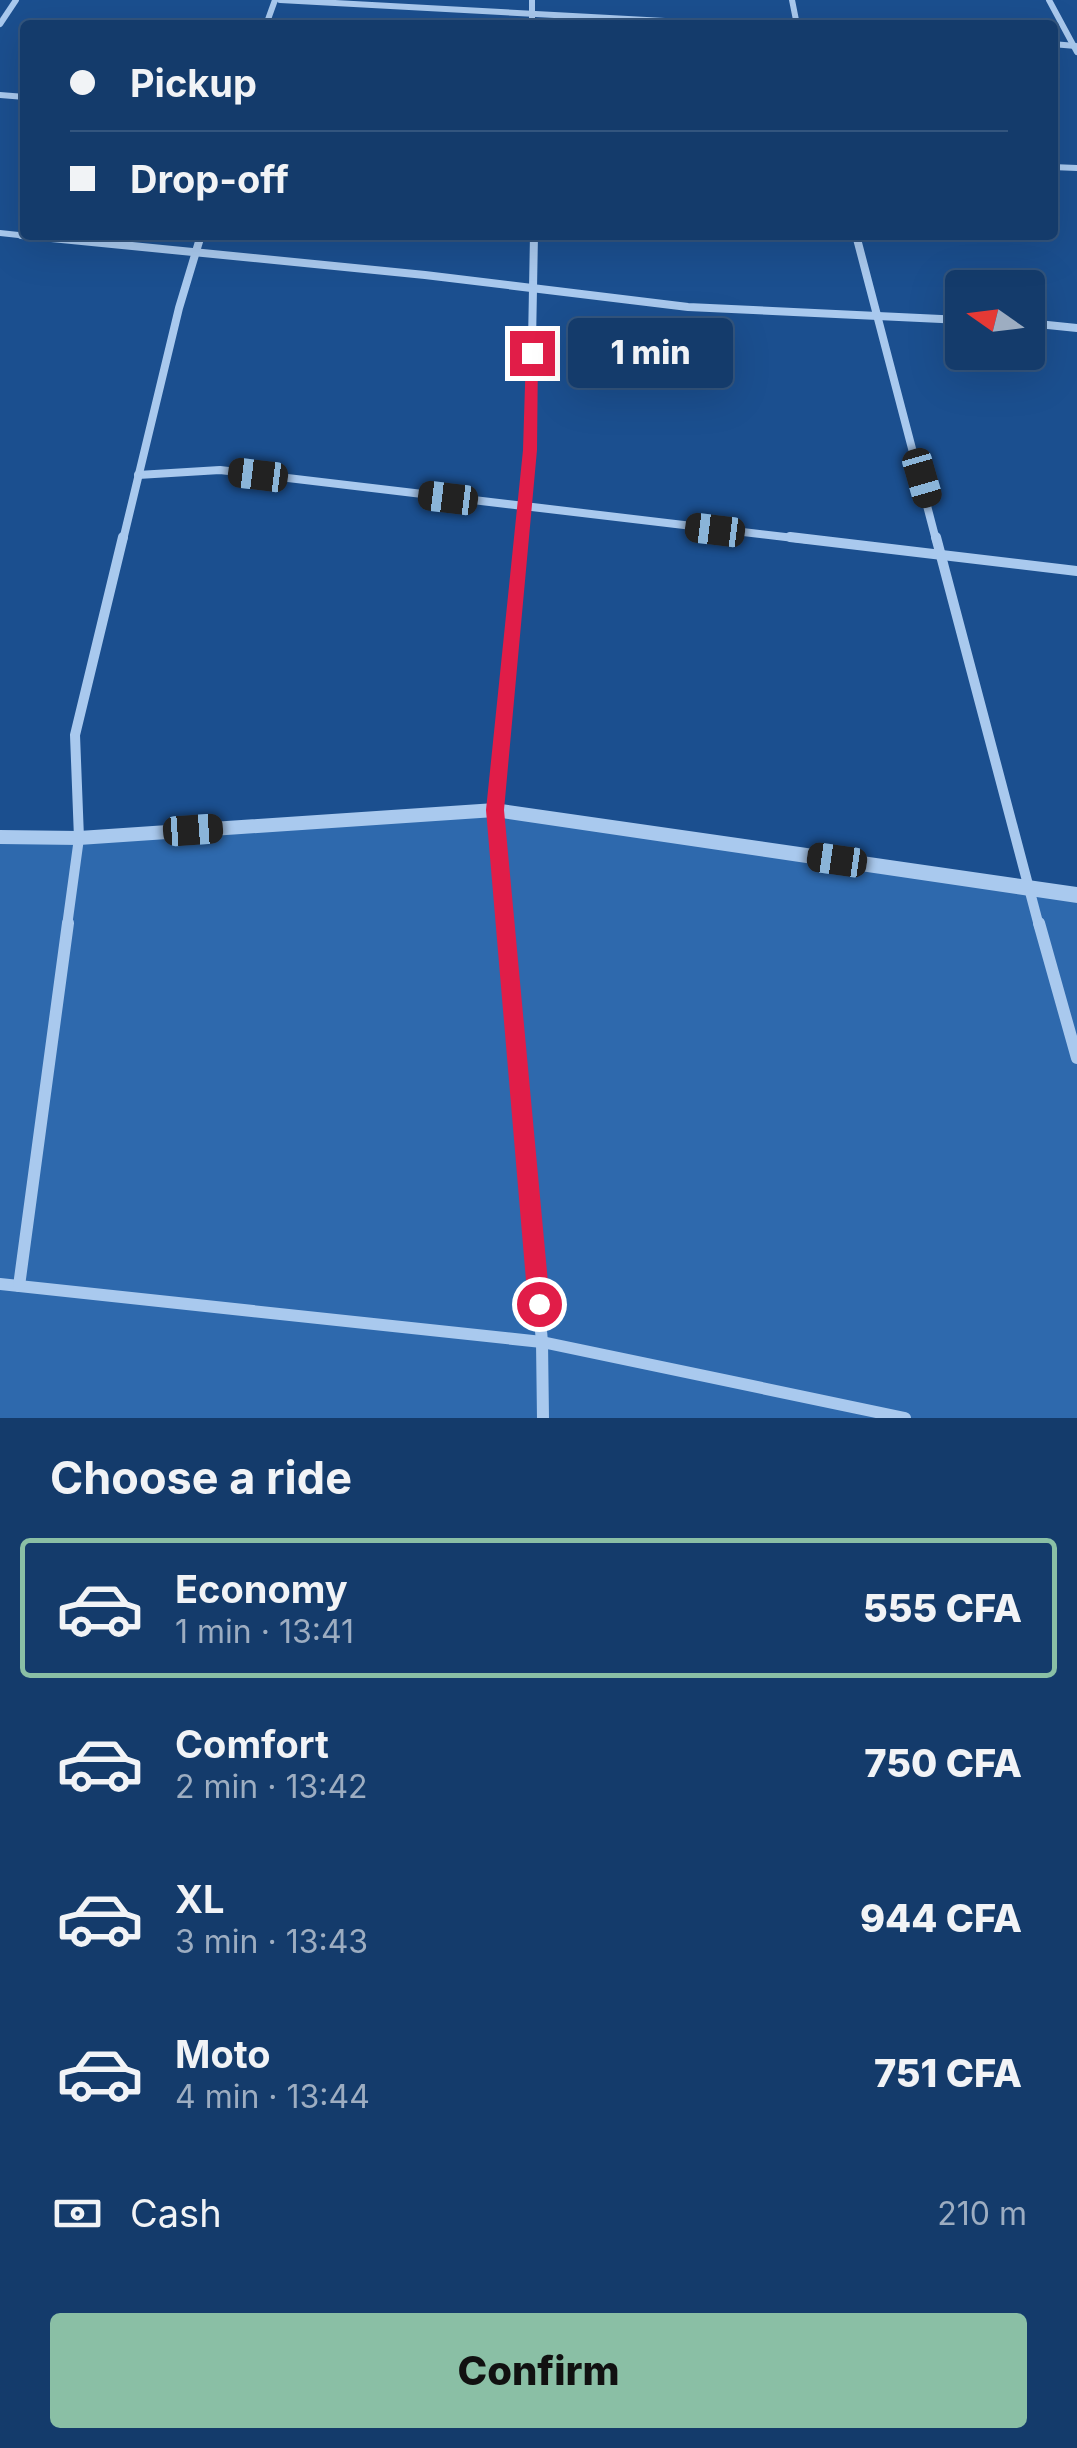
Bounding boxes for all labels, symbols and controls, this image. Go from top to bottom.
text: Pickup [130,60,257,106]
text: Drop-off [130,156,289,202]
north arrow [945,270,1045,370]
map controls [945,270,1045,370]
callout: 1 min [567,318,732,388]
route end [510,331,555,376]
text: 1 min [610,333,691,372]
car [899,445,945,511]
car [226,456,290,494]
car [416,479,480,517]
car [683,511,747,549]
car [162,813,224,847]
car [805,841,869,879]
route start [517,1282,562,1327]
text: Choose a ride [50,1450,352,1505]
icon: car [55,1563,145,1653]
text: Economy [175,1566,348,1612]
text: 555 CFA [863,1585,1022,1631]
text: 1 min · 13:41 [175,1612,354,1651]
icon: car [55,1718,145,1808]
text: Comfort [175,1721,329,1767]
text: 750 CFA [864,1740,1022,1786]
text: 2 min · 13:42 [175,1767,368,1806]
icon: car [55,1873,145,1963]
text: XL [175,1876,225,1922]
text: 944 CFA [860,1895,1022,1941]
text: 3 min · 13:43 [175,1922,368,1961]
icon: car [55,2028,145,2118]
text: Moto [175,2031,271,2077]
text: 751 CFA [874,2050,1022,2096]
text: 4 min · 13:44 [175,2077,370,2116]
icon: cash [50,2186,105,2241]
text: Cash [130,2190,222,2236]
text: 210 m [937,2194,1027,2233]
button: Confirm [50,2313,1027,2428]

